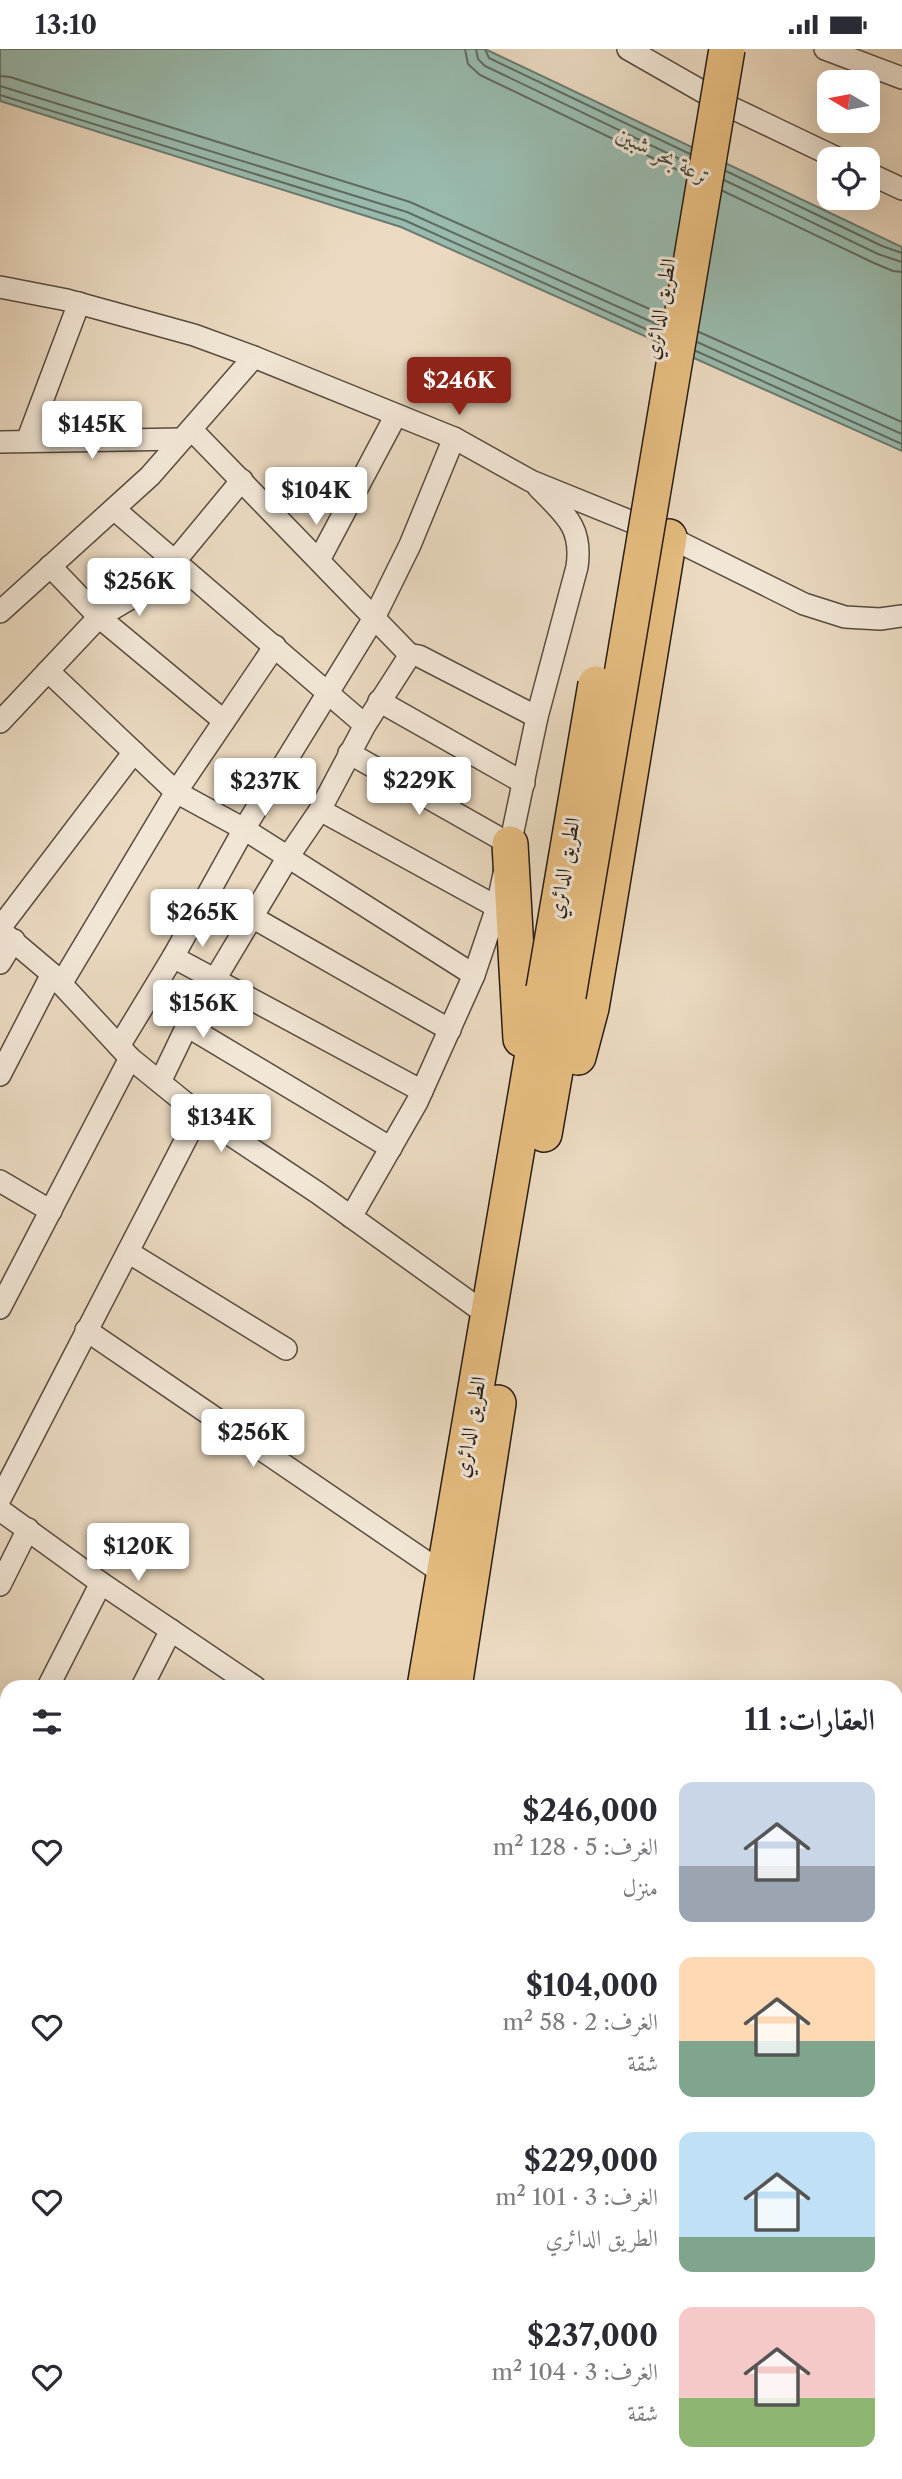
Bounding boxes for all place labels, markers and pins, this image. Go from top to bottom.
pin: $246K [410,357,508,417]
pin: $145K [43,401,141,461]
pin: $104K [267,468,365,527]
pin: $256K [90,559,188,618]
pin: $229K [370,757,468,817]
pin: $237K [216,759,314,818]
pin: $265K [153,890,251,949]
pin: $156K [154,981,252,1040]
pin: $134K [172,1095,270,1154]
pin: $256K [204,1409,302,1469]
pin: $120K [89,1523,187,1583]

